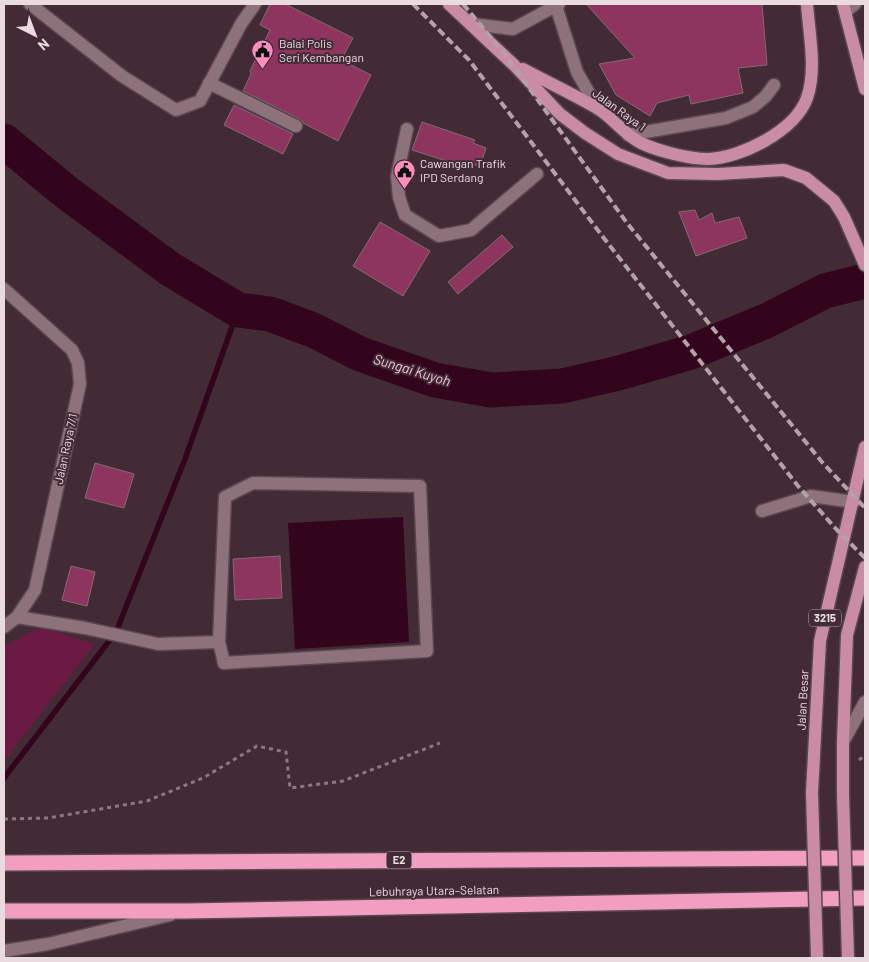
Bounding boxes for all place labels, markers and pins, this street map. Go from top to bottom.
place label: Balai Polis Seri Kembangan [279,36,364,64]
public building icon: Balai Polis Seri Kembangan [251,39,275,70]
place label: Cawangan Trafik IPD Serdang [420,156,506,184]
public building icon: Cawangan Trafik IPD Serdang [392,159,416,190]

